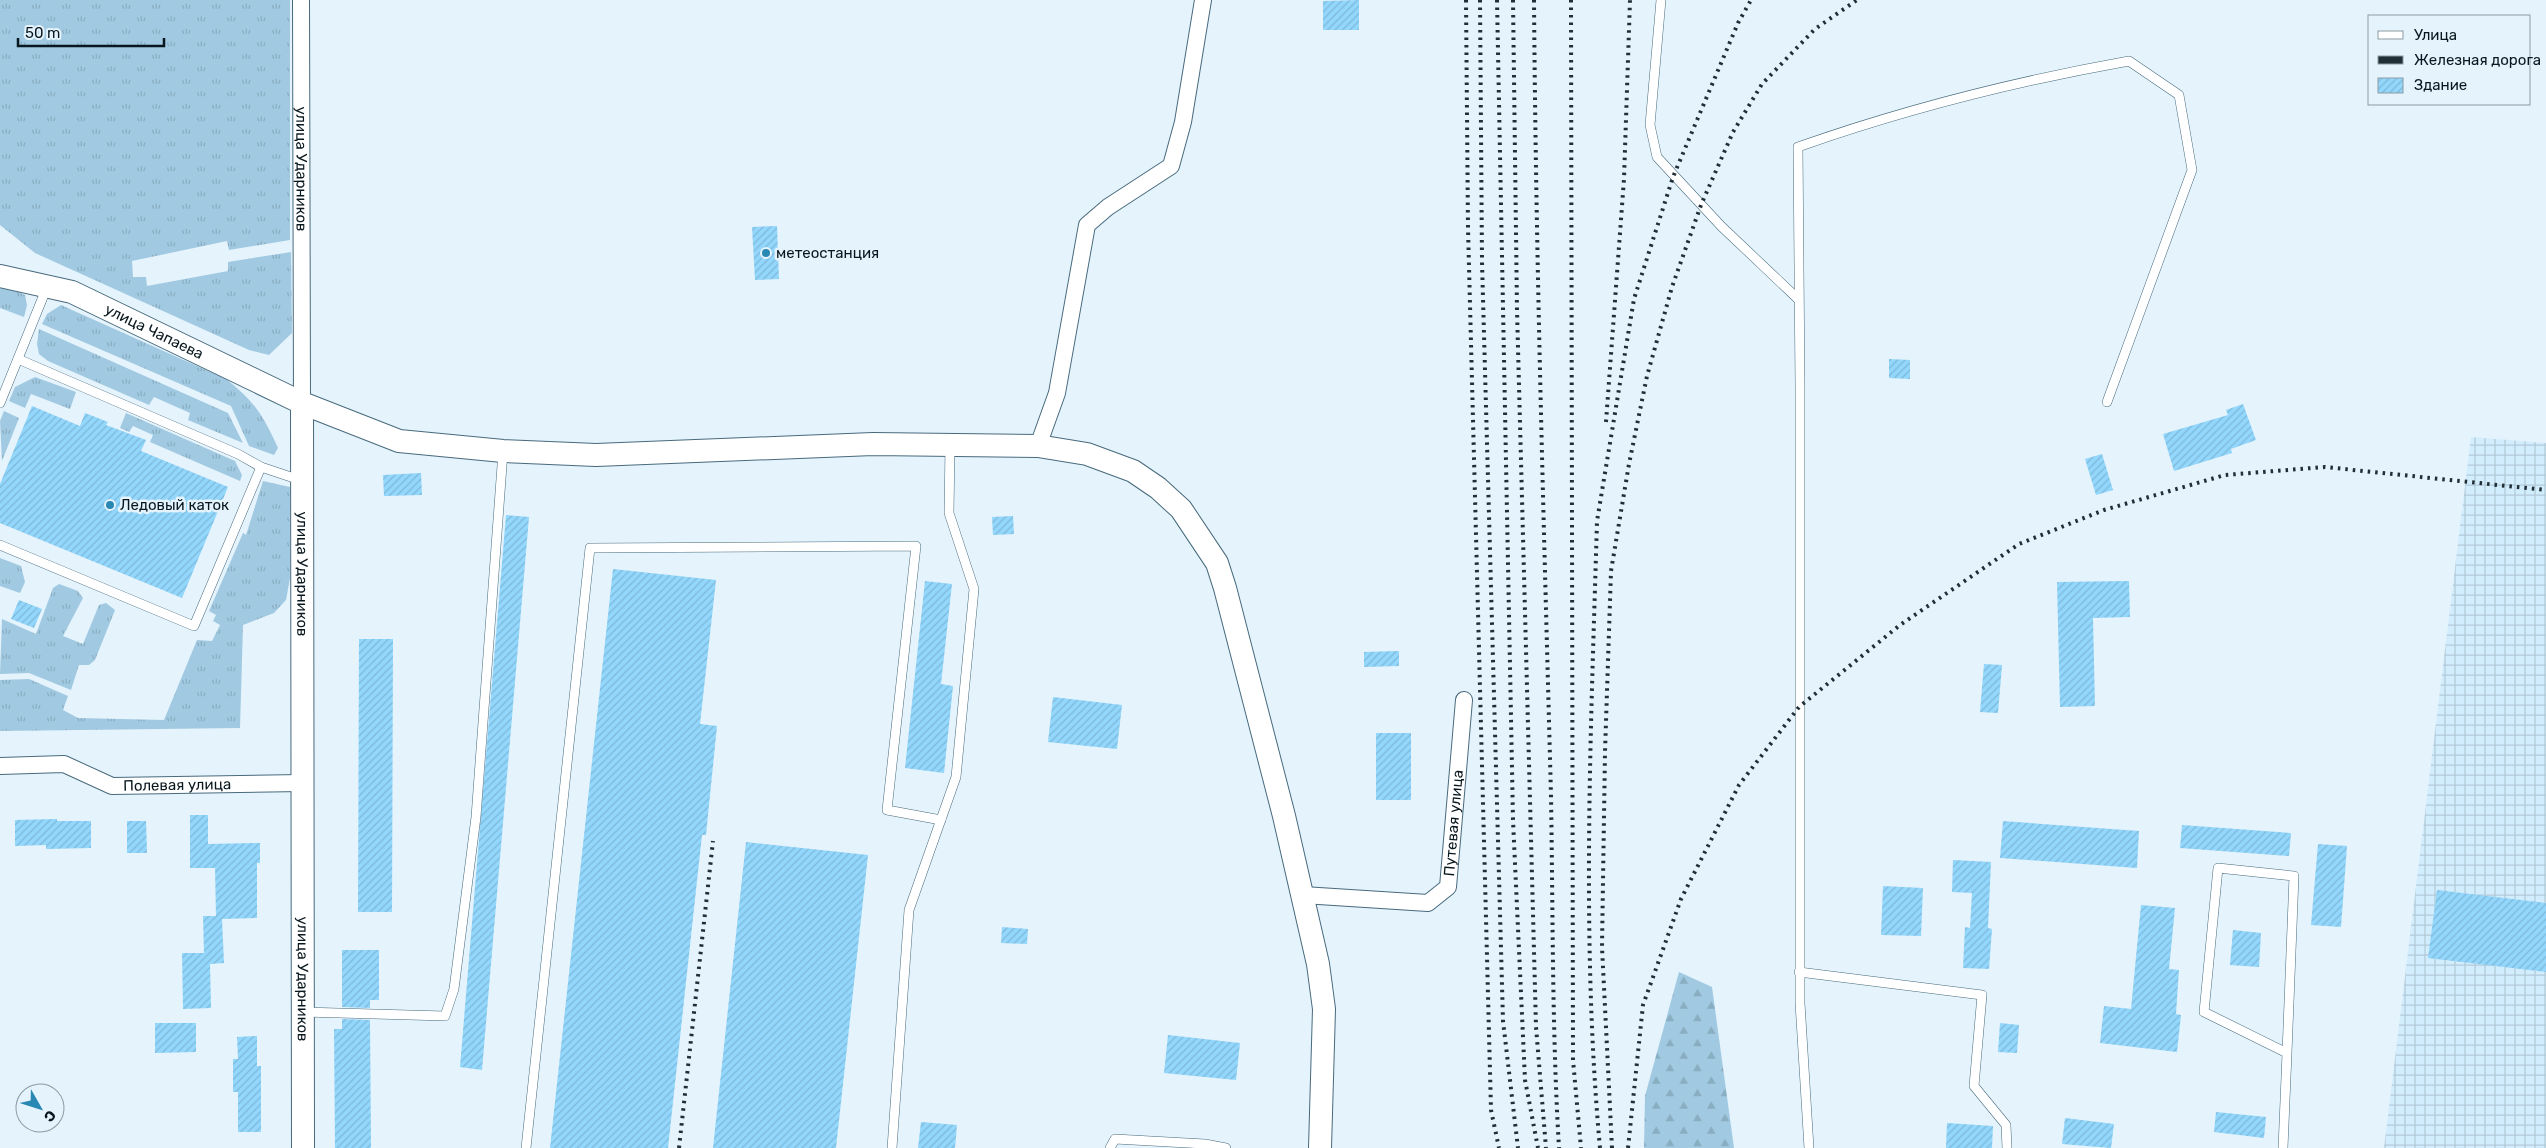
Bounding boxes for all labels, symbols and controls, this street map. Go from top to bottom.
scale bar [18,15,164,47]
legend [2368,15,2531,105]
text: 50 m [25,24,60,42]
text: Улица [2414,26,2457,44]
text: Железная дорога [2414,51,2541,69]
text: Здание [2414,76,2467,94]
street label: улица Ударников [292,106,311,232]
place label: метеостанция [776,244,879,262]
marker: метеостанция [760,247,772,259]
street label: улица Чапаева [102,300,206,363]
place label: Ледовый каток [120,496,229,514]
marker: Ледовый каток [104,499,116,511]
street label: улица Ударников [293,512,311,636]
street label: Путевая улица [1440,769,1467,877]
street label: Полевая улица [123,775,231,795]
street label: улица Ударников [294,917,312,1041]
north arrow [15,1083,65,1133]
text: С [40,1107,59,1125]

